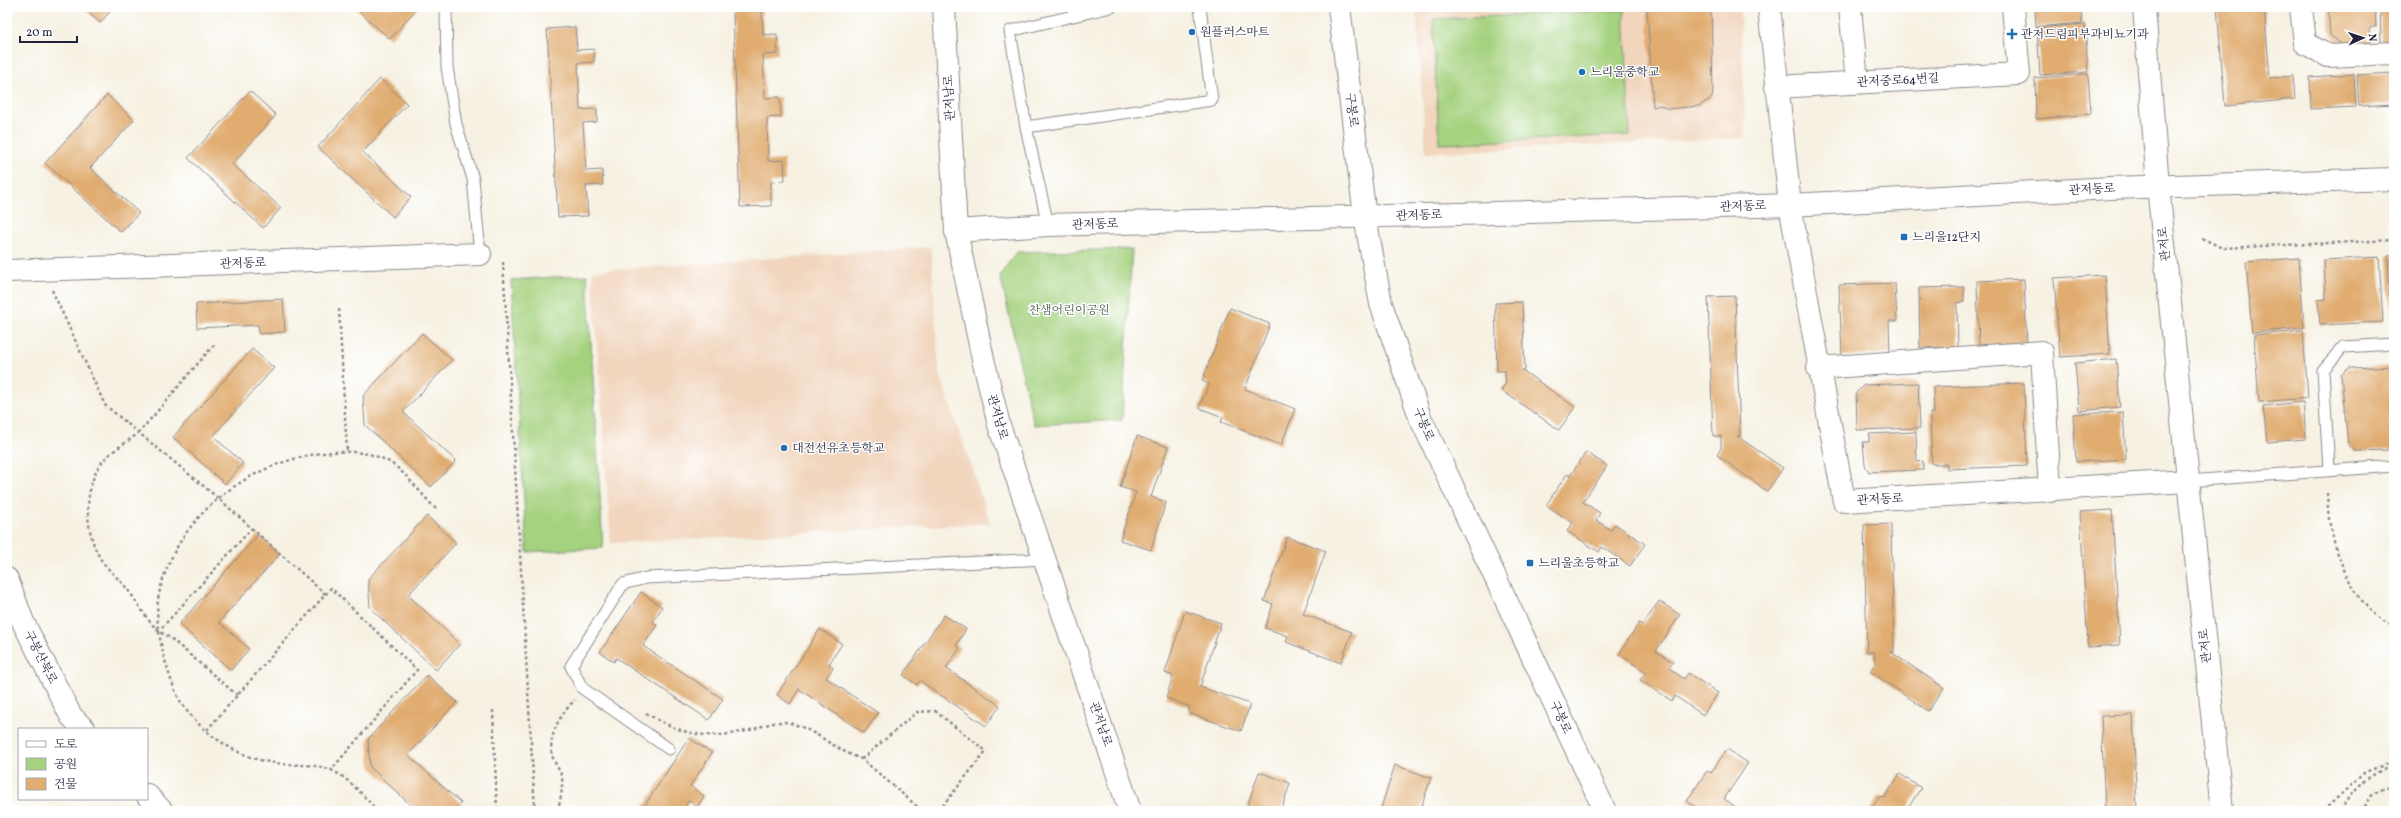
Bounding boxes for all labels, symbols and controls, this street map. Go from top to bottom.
scale bar [20,18,77,44]
north arrow [2343,18,2383,58]
text: 20 m [26,25,53,41]
place label: 원플러스마트 [1200,25,1270,41]
marker: 원플러스마트 [1187,27,1197,37]
place label: 관저드림피부과비뇨기과 [2021,27,2149,43]
marker: 관저드림피부과비뇨기과 [2006,28,2018,40]
text: N [2364,33,2379,42]
place label: 느리울중학교 [1590,65,1660,81]
marker: 느리울중학교 [1577,67,1587,77]
street label: 관저중로64번길 [1856,71,1940,91]
street label: 관저남로 [941,74,959,122]
street label: 구봉로 [1341,92,1361,129]
street label: 관저동로 [2068,181,2116,199]
street label: 관저동로 [1720,198,1767,216]
street label: 관저동로 [1396,207,1443,225]
street label: 관저동로 [1072,216,1119,234]
street label: 관저로 [2155,225,2175,262]
place label: 느리울12단지 [1912,230,1981,246]
marker: 느리울12단지 [1899,232,1909,242]
street label: 관저동로 [220,255,267,273]
park label: 찬샘어린이공원 [1028,303,1110,319]
street label: 관저남로 [983,393,1011,442]
street label: 구봉로 [1409,405,1437,444]
place label: 대전선유초등학교 [792,441,885,457]
marker: 대전선유초등학교 [779,443,789,453]
street label: 관저동로 [1856,491,1904,509]
place label: 느리울초등학교 [1538,556,1620,572]
marker: 느리울초등학교 [1525,558,1535,568]
street label: 관저로 [2196,627,2216,664]
street label: 구봉산북로 [20,628,61,687]
street label: 구봉로 [1545,698,1575,737]
street label: 관저남로 [1085,700,1115,749]
legend [18,728,148,800]
text: 도로 [54,737,78,753]
text: 공원 [54,757,77,773]
text: 건물 [54,777,78,793]

